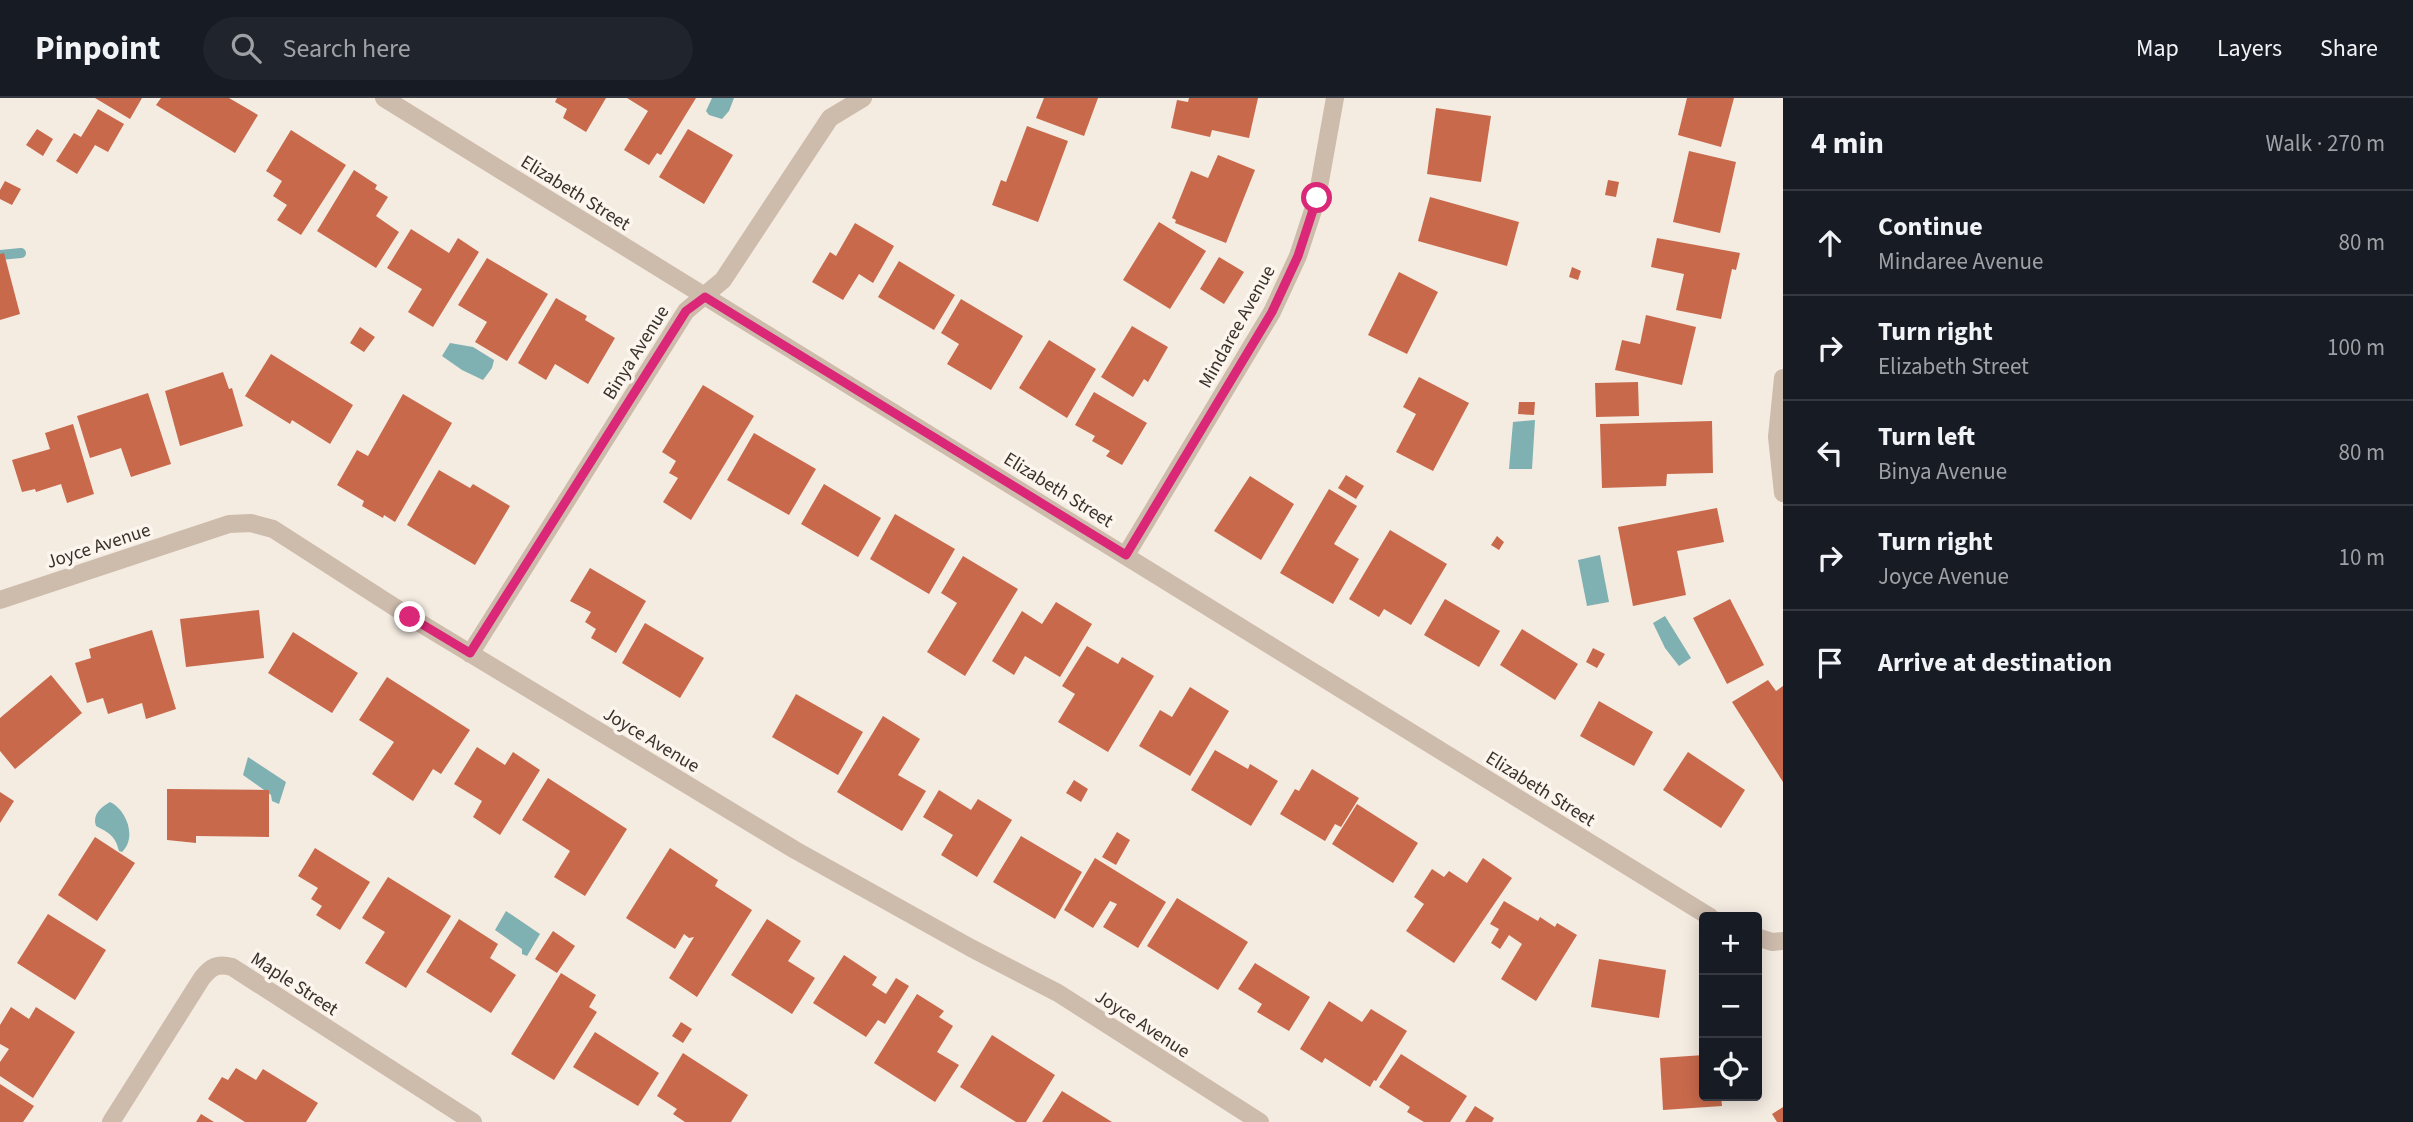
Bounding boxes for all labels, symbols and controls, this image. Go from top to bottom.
search box [203,17,693,80]
text: Pinpoint [35,25,161,72]
icon: search [227,29,265,67]
text: Search here [283,30,411,67]
text: Map [2136,31,2179,66]
text: Layers [2217,31,2282,66]
text: Share [2320,31,2378,66]
text: 4 min [1811,122,1884,165]
text: Walk · 270 m [2266,127,2385,160]
street label: Elizabeth Street [515,149,636,238]
route start [1301,182,1332,213]
text: Continue [1878,208,1983,245]
icon: ahead [1811,224,1849,262]
text: 80 m [2338,226,2385,259]
text: Mindaree Avenue [1878,245,2043,278]
street label: Mindaree Avenue [1192,260,1282,393]
street label: Binya Avenue [597,300,676,405]
text: Turn right [1878,313,1993,350]
icon: right [1811,329,1849,367]
text: 100 m [2327,331,2385,364]
text: Elizabeth Street [1878,350,2029,383]
text: Turn left [1878,418,1975,455]
icon: left [1811,434,1849,472]
text: 80 m [2338,436,2385,469]
street label: Elizabeth Street [998,446,1119,535]
text: Binya Avenue [1878,455,2007,488]
street label: Joyce Avenue [43,517,154,576]
text: Turn right [1878,523,1993,560]
icon: right [1811,539,1849,577]
text: 10 m [2338,541,2385,574]
text: Joyce Avenue [1878,560,2009,593]
route end [394,601,425,632]
icon: arrive [1811,644,1849,682]
text: Arrive at destination [1878,644,2112,681]
street label: Joyce Avenue [598,701,705,780]
street label: Elizabeth Street [1480,745,1601,834]
map controls [1699,912,1762,1101]
button: + [1699,912,1762,975]
street label: Maple Street [245,946,344,1023]
button: − [1699,975,1762,1038]
street label: Joyce Avenue [1089,983,1195,1065]
button: locate [1699,1038,1762,1101]

